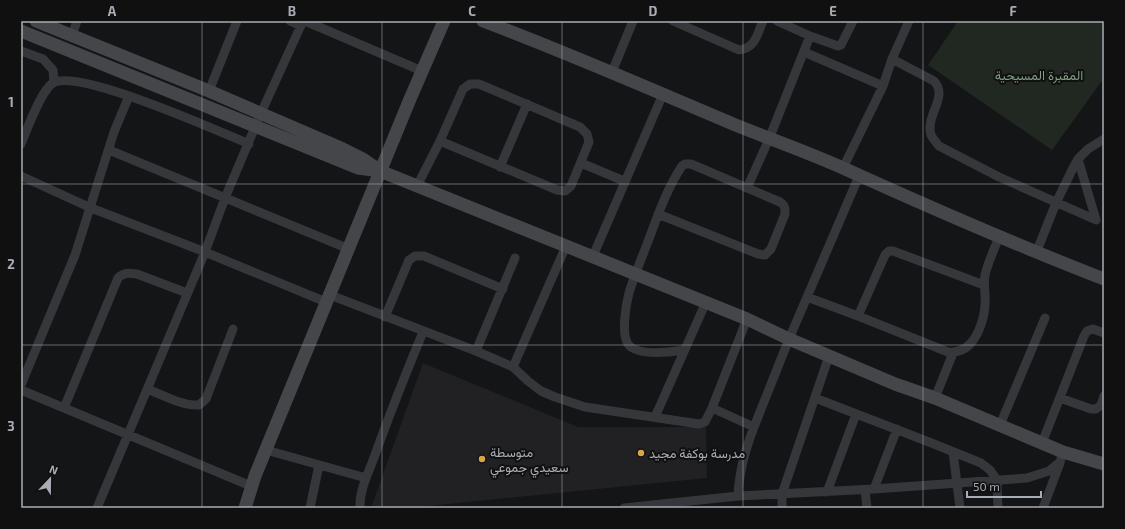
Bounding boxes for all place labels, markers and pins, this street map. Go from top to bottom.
place label: متوسطة سعيدي جموعي [490,444,569,478]
place label: مدرسة بوكفة مجيد [649,445,745,462]
marker: مدرسة بوكفة مجيد [636,448,646,458]
marker: متوسطة سعيدي جموعي [477,454,487,464]

